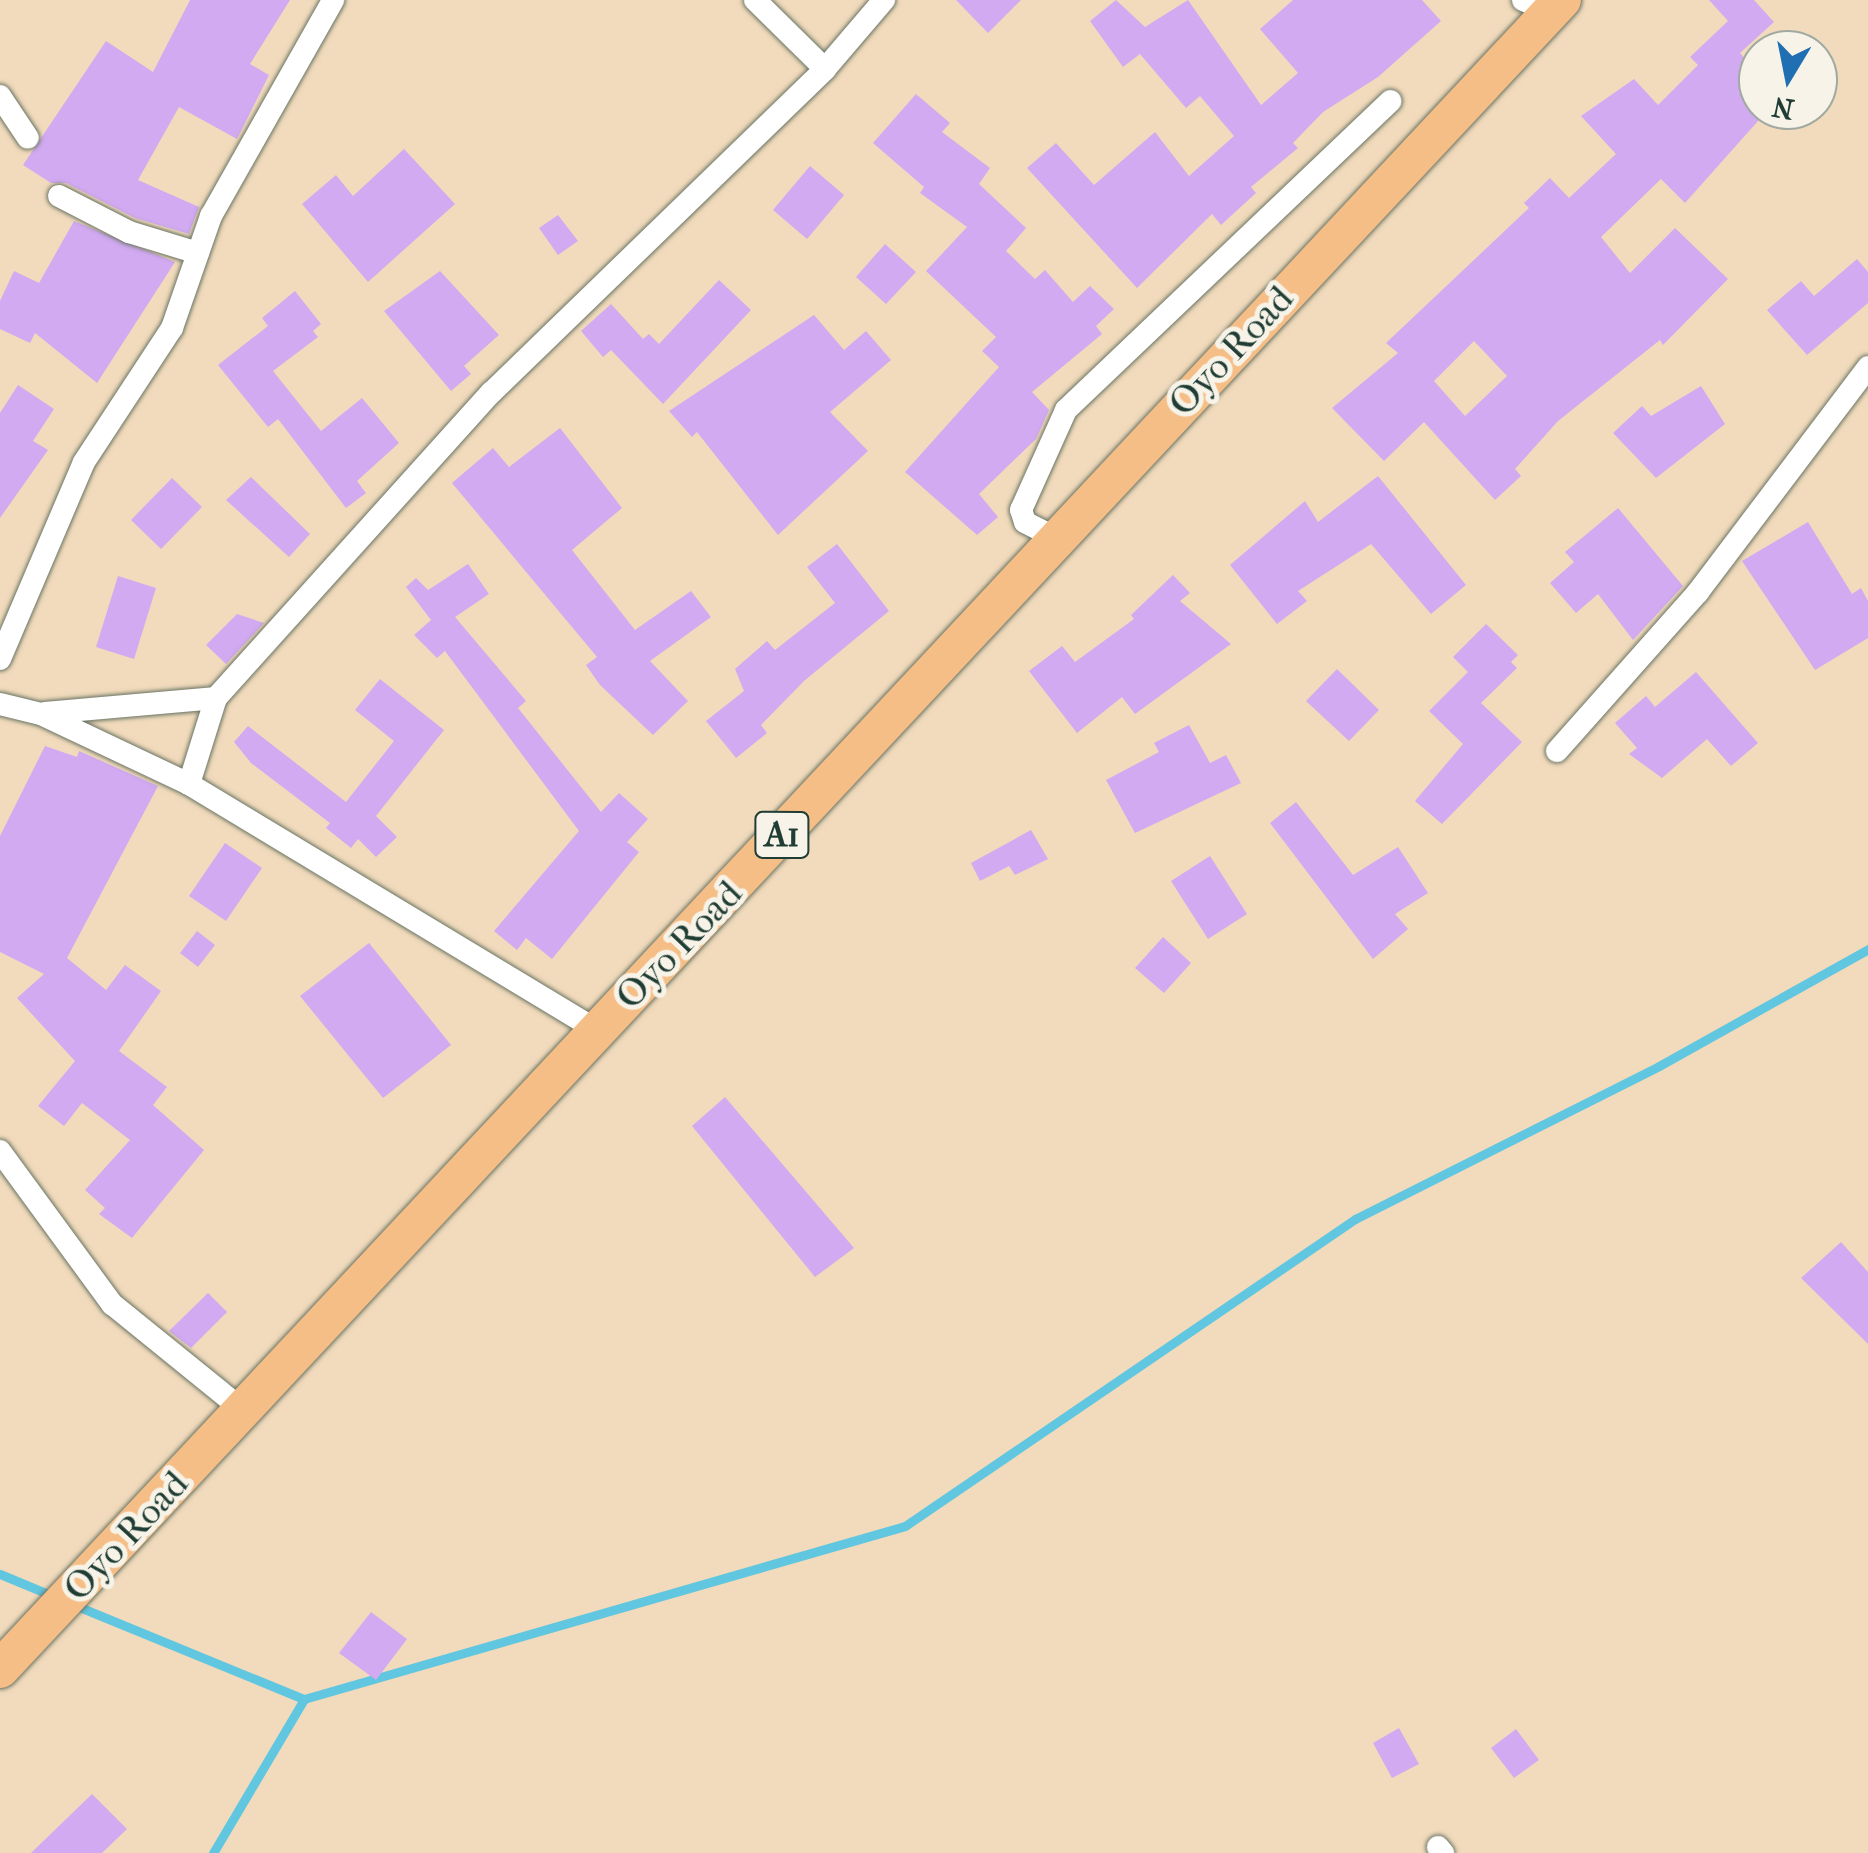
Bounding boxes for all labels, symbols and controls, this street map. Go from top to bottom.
north arrow [1738,30,1838,130]
text: N [1770,90,1796,126]
street label: Oyo Road [1159,276,1303,426]
road number: A1 [752,805,812,865]
street label: Oyo Road [606,871,752,1019]
street label: Oyo Road [54,1461,198,1611]

